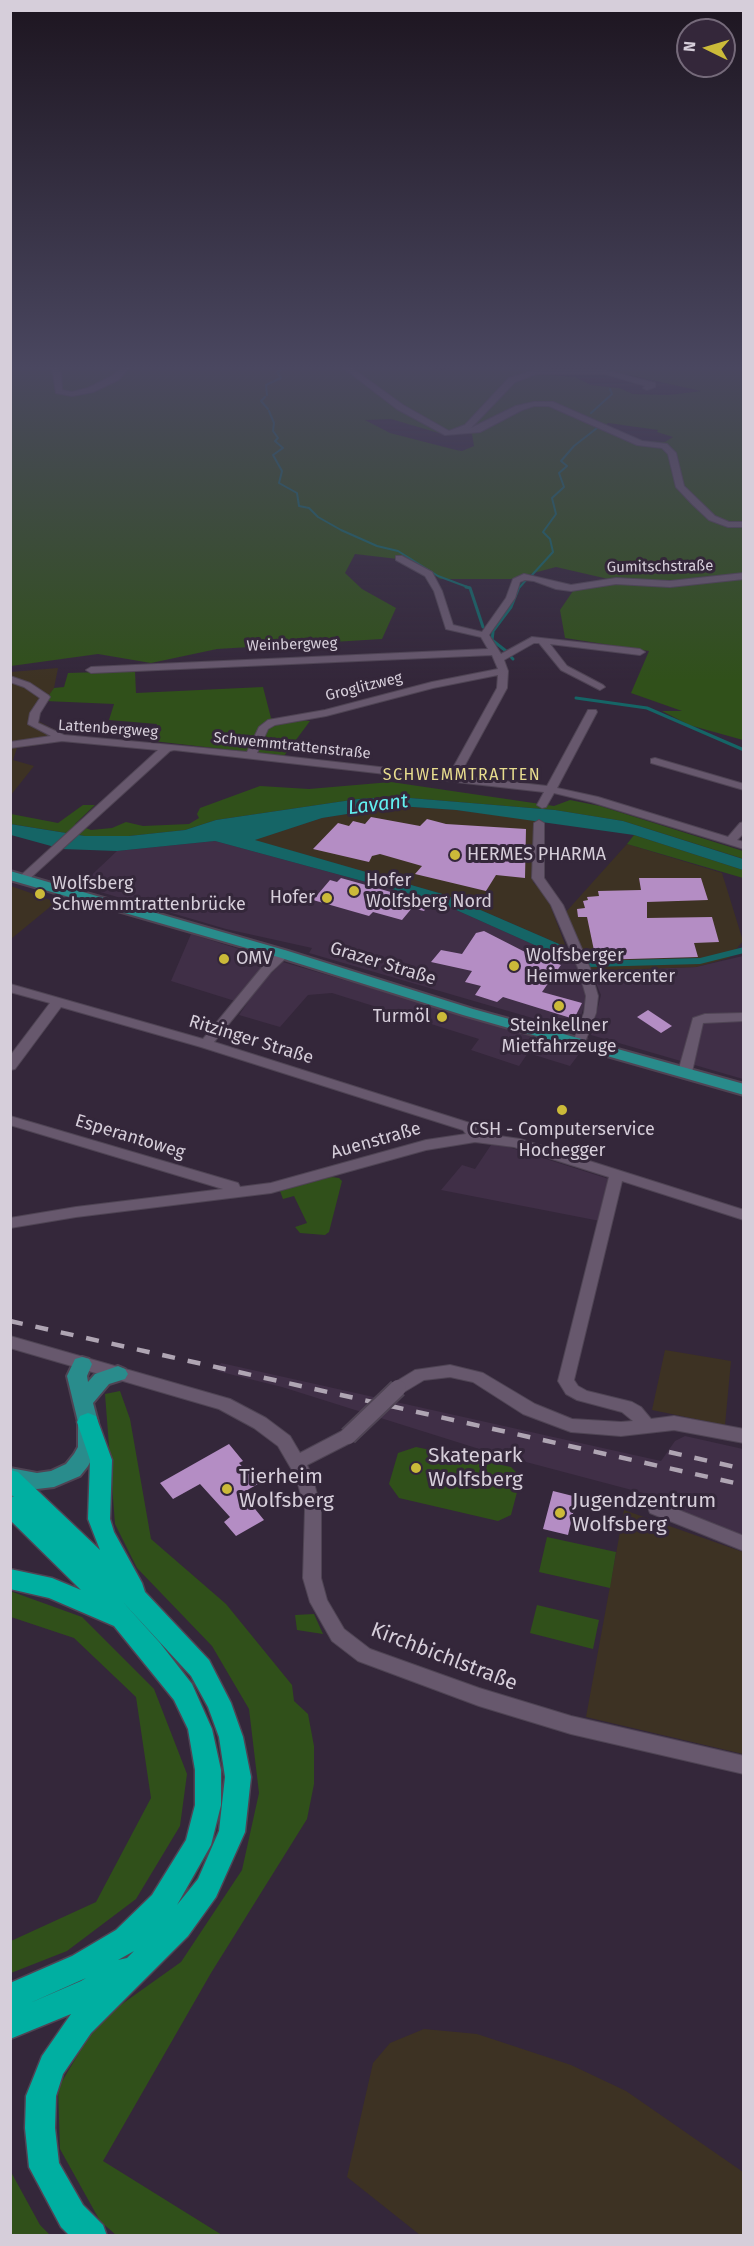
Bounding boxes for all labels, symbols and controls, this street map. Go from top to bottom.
north arrow [676,18,736,78]
text: N [680,40,699,53]
street label: Gumitschstraße [607,557,713,577]
street label: Weinbergweg [246,634,338,656]
street label: Groglitzweg [324,669,404,705]
street label: Lattenbergweg [57,717,159,741]
street label: Schwemmtrattenstraße [212,729,372,763]
district label: SCHWEMMTRATTEN [383,766,541,786]
water label: Lavant [347,789,409,821]
place label: HERMES PHARMA [467,844,606,866]
marker: HERMES PHARMA [448,848,462,862]
place label: Hofer Wolfsberg Nord [366,870,492,912]
place label: Wolfsberg Schwemmtrattenbrücke [52,873,246,916]
marker: Hofer Wolfsberg Nord [347,884,361,898]
marker: Wolfsberg Schwemmtrattenbrücke [33,887,47,901]
place label: Hofer [270,887,315,909]
marker: Hofer [320,891,334,905]
street label: Grazer Straße [327,938,439,990]
place label: Wolfsberger Heimwerkercenter [526,945,675,988]
place label: OMV [236,948,272,970]
marker: OMV [217,952,231,966]
marker: Wolfsberger Heimwerkercenter [507,959,521,973]
marker: Steinkellner Mietfahrzeuge [552,999,566,1013]
place label: Turmöl [373,1006,430,1028]
marker: Turmöl [435,1010,449,1024]
street label: Ritzinger Straße [186,1011,316,1069]
place label: Steinkellner Mietfahrzeuge [501,1015,617,1058]
marker: CSH - Computerservice Hochegger [555,1103,569,1117]
street label: Esperantoweg [72,1110,188,1164]
street label: Auenstraße [328,1118,424,1164]
place label: CSH - Computerservice Hochegger [469,1119,655,1162]
place label: Skatepark Wolfsberg [428,1443,523,1493]
marker: Skatepark Wolfsberg [409,1461,423,1475]
place label: Tierheim Wolfsberg [239,1464,334,1514]
marker: Tierheim Wolfsberg [220,1482,234,1496]
place label: Jugendzentrum Wolfsberg [572,1488,716,1538]
marker: Jugendzentrum Wolfsberg [553,1506,567,1520]
street label: Kirchbichlstraße [367,1617,521,1697]

